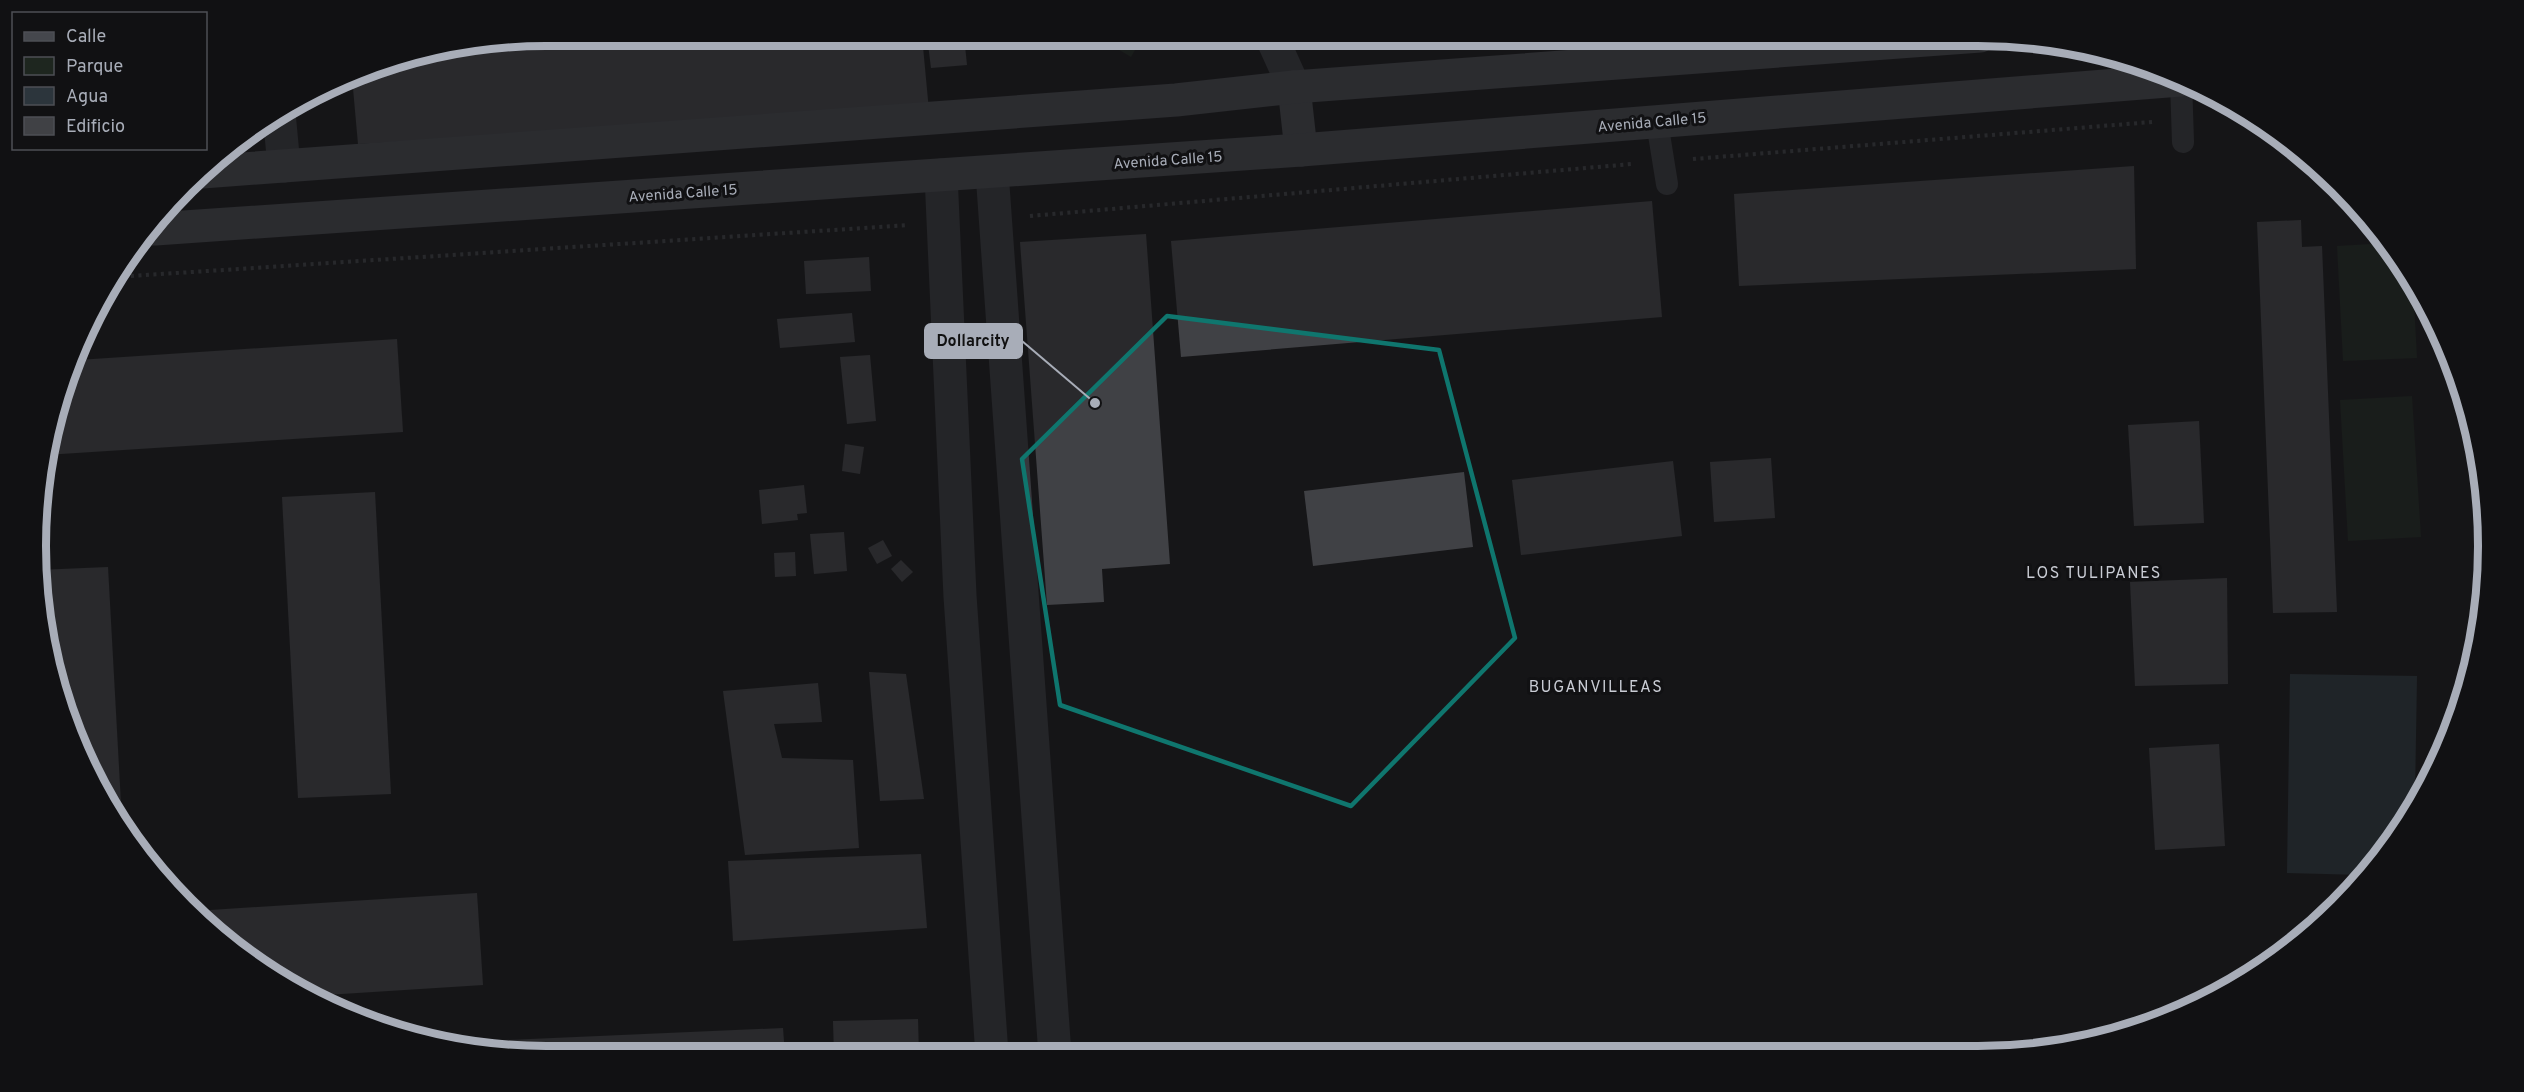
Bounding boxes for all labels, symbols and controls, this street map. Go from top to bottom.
legend [12,12,207,150]
text: Calle [66,26,106,49]
text: Parque [66,56,123,79]
text: Agua [66,86,108,109]
street label: Avenida Calle 15 [1597,109,1707,138]
text: Edificio [66,116,125,139]
street label: Avenida Calle 15 [1113,148,1223,175]
street label: Avenida Calle 15 [628,181,738,208]
callout: Dollarcity [925,324,1022,358]
text: Dollarcity [936,332,1010,352]
district label: LOS TULIPANES [2026,564,2162,584]
district label: BUGANVILLEAS [1529,678,1663,698]

